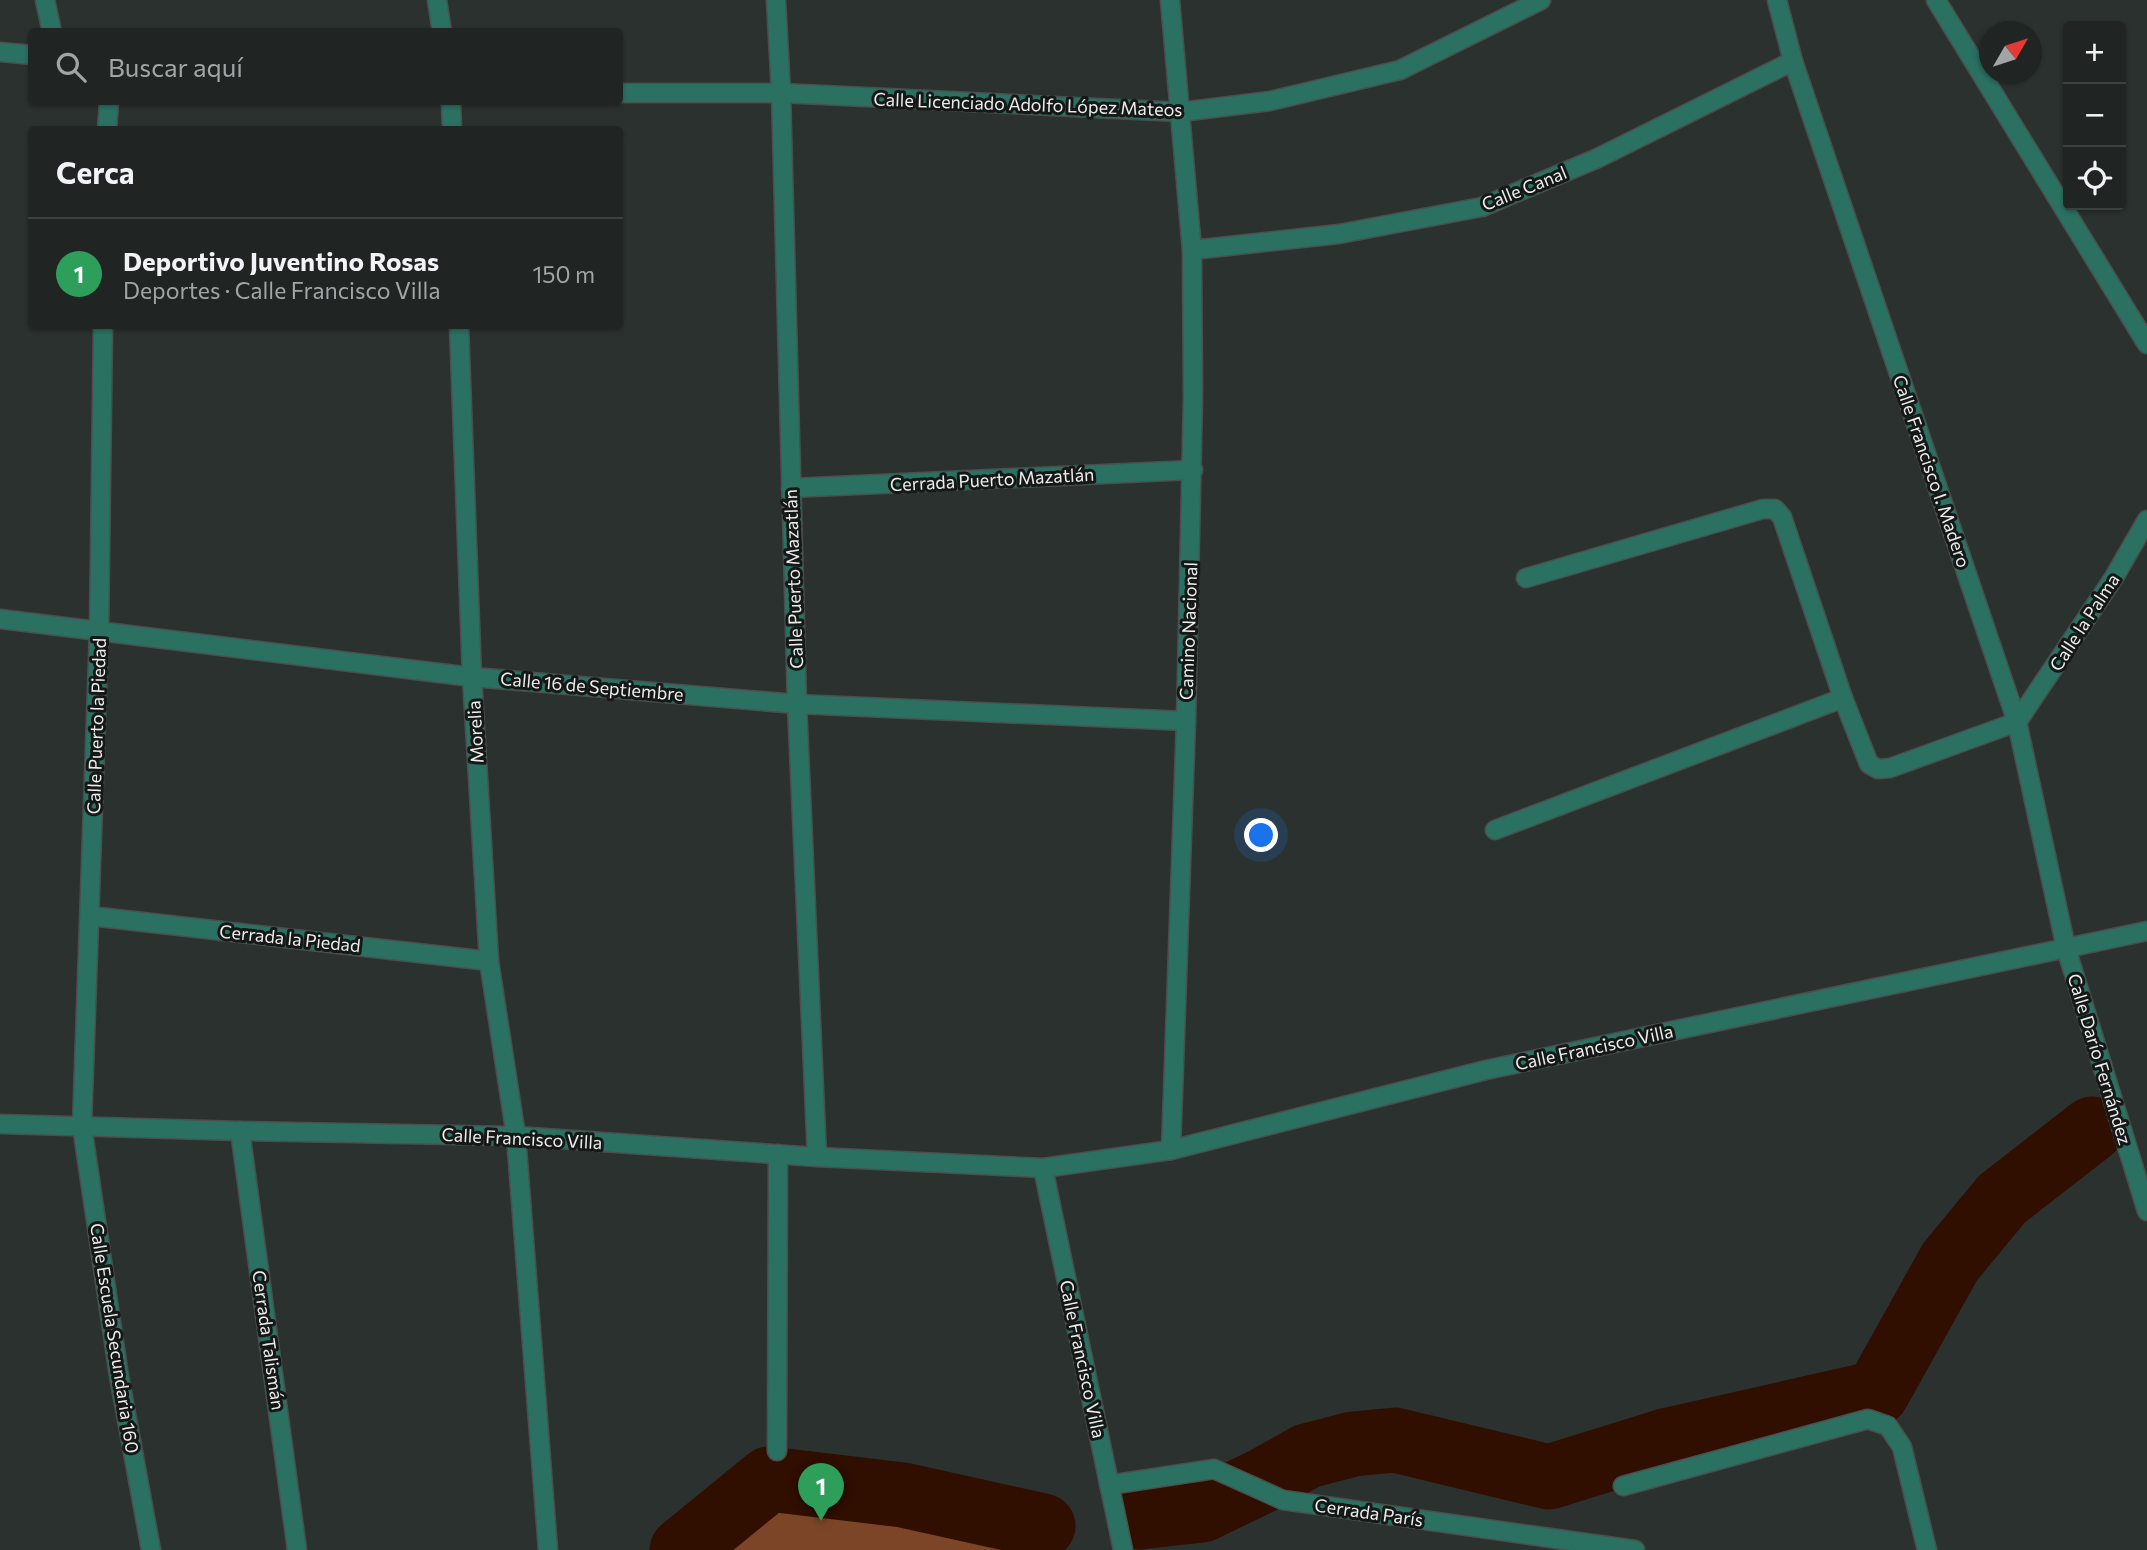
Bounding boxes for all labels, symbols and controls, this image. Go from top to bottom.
north arrow [1979,21,2042,84]
map controls [2063,21,2126,210]
button: + [2063,21,2126,84]
search box [28,28,623,105]
icon: search [52,48,90,86]
text: Buscar aquí [108,51,243,82]
button: − [2063,84,2126,147]
street label: Calle Licenciado Adolfo López Mateos [873,88,1183,120]
button: locate [2063,147,2126,210]
text: Cerca [56,153,135,190]
street label: Calle Canal [1478,161,1570,215]
text: Deportivo Juventino Rosas [123,245,439,276]
text: 1 [74,260,84,288]
text: 150 m [532,260,595,288]
text: Deportes · Calle Francisco Villa [123,276,440,304]
street label: Calle Francisco I. Madero [1889,372,1975,570]
street label: Cerrada Puerto Mazatlán [889,463,1095,495]
street label: Calle Puerto Mazatlán [779,489,807,669]
street label: Camino Nacional [1175,562,1201,700]
street label: Calle la Palma [2044,569,2124,675]
street label: Calle Puerto la Piedad [82,637,110,815]
street label: Calle 16 de Septiembre [499,667,685,705]
street label: Morelia [462,700,488,764]
your location [1244,818,1278,852]
street label: Cerrada la Piedad [218,920,362,956]
street label: Calle Darío Fernández [2063,971,2137,1147]
street label: Calle Francisco Villa [1513,1020,1675,1074]
street label: Calle Francisco Villa [441,1123,603,1153]
street label: Calle Escuela Secundaria 160 [86,1221,144,1455]
street label: Cerrada Talismán [248,1269,290,1411]
street label: Calle Francisco Villa [1056,1278,1110,1440]
pin: 1 [798,1463,844,1521]
street label: Cerrada París [1313,1493,1425,1531]

